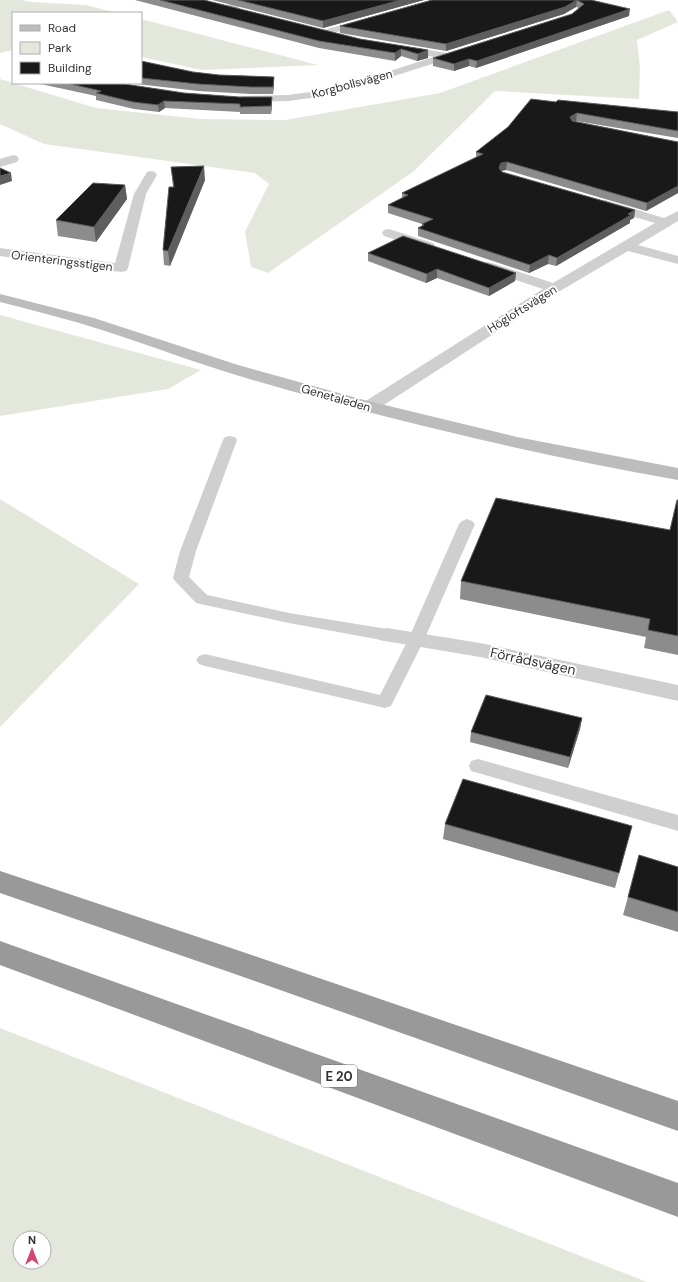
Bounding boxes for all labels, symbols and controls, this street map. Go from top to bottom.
legend [12,12,142,84]
text: Road [48,20,76,36]
text: Park [48,40,72,56]
text: Building [48,60,92,76]
street label: Korgbollsvägen [310,65,394,102]
street label: Orienteringsstigen [10,247,114,275]
street label: Högloftsvägen [484,281,560,337]
street label: Genetaleden [299,380,373,416]
street label: Förrådsvägen [489,643,577,679]
road number: E 20 [321,1065,357,1087]
north arrow [12,1230,52,1270]
text: N [28,1233,36,1247]

